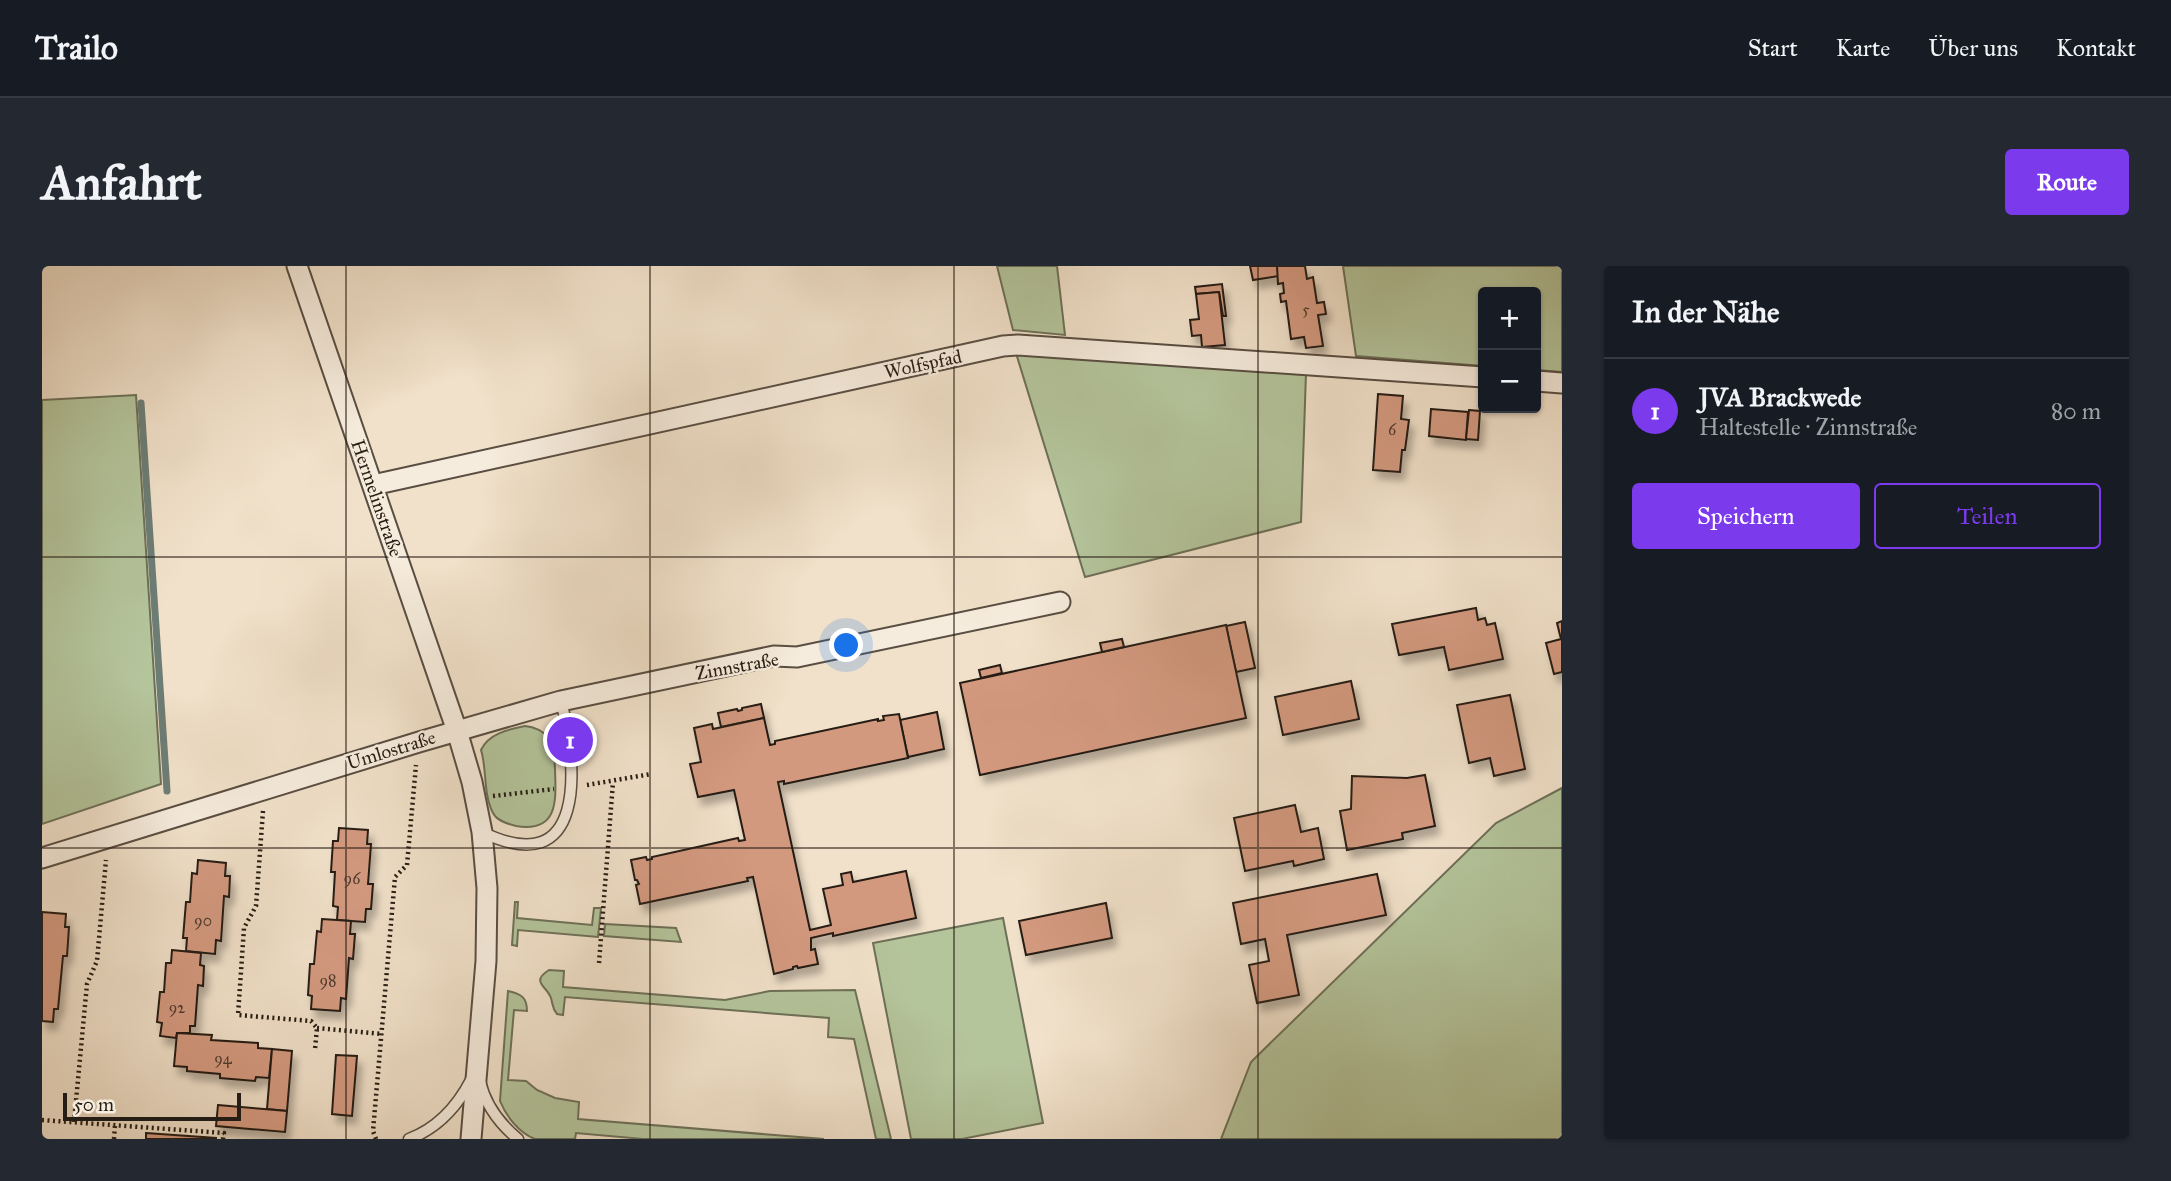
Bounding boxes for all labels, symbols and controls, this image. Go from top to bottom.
text: Trailo [35,28,118,68]
text: Start [1748,33,1798,63]
text: Karte [1836,33,1890,63]
text: Über uns [1928,33,2018,63]
text: Kontakt [2056,33,2136,63]
button: Route [2005,149,2129,215]
text: Anfahrt [42,153,202,212]
map controls [1478,287,1541,413]
button: + [1478,287,1541,350]
text: In der Nähe [1632,294,1780,330]
house number: 5 [1302,300,1310,319]
street label: Wolfspfad [882,344,964,383]
button: − [1478,350,1541,413]
text: JVA Brackwede [1699,381,1861,413]
text: 1 [1650,397,1660,425]
text: 80 m [2051,397,2101,425]
text: Haltestelle · Zinnstraße [1699,413,1917,441]
house number: 6 [1388,420,1397,439]
street label: Hermelinstraße [346,436,408,560]
button: Speichern [1632,483,1860,549]
button: Teilen [1874,483,2101,549]
your location [829,628,863,662]
street label: Zinnstraße [694,647,781,685]
pin: 1 [547,714,593,766]
street label: Umlostraße [344,726,438,774]
house number: 96 [344,869,361,888]
house number: 90 [194,911,212,930]
house number: 98 [319,971,337,990]
house number: 92 [169,998,185,1017]
house number: 94 [214,1049,233,1068]
scale bar [63,1090,242,1122]
text: 50 m [74,1093,114,1116]

